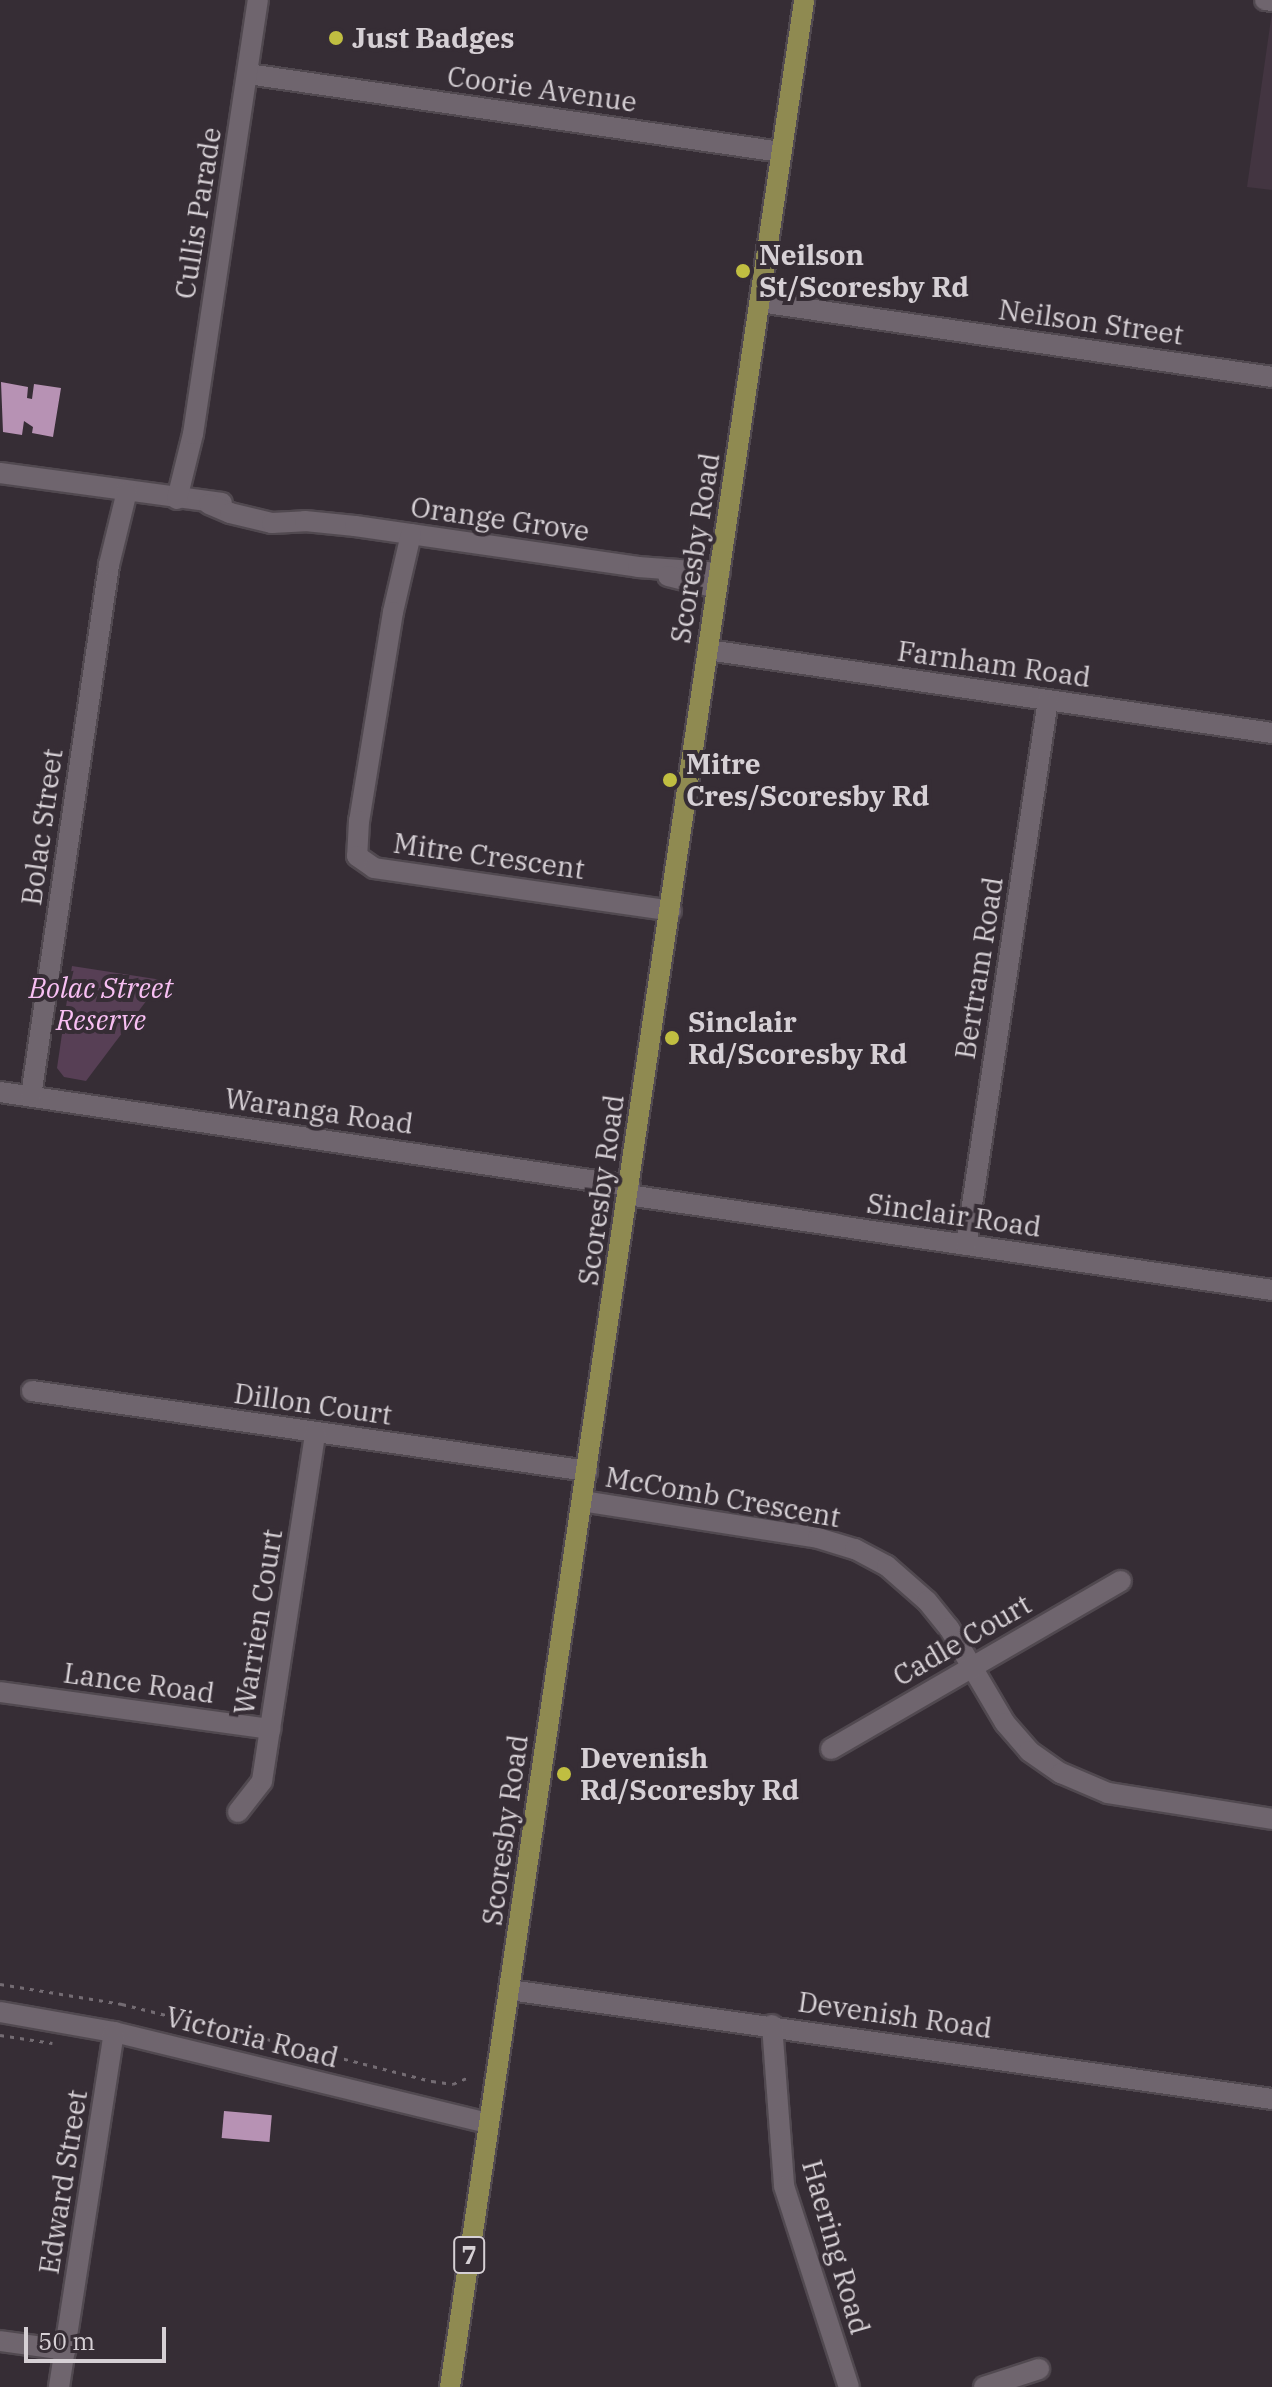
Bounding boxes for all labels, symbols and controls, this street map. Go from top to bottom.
place label: Just Badges [352,21,515,55]
marker: Just Badges [327,29,345,47]
street label: Coorie Avenue [445,59,639,119]
street label: Cullis Parade [168,125,228,301]
place label: Neilson St/Scoresby Rd [759,238,969,304]
marker: Neilson St/Scoresby Rd [734,262,752,280]
street label: Neilson Street [996,292,1186,352]
street label: Scoresby Road [663,450,727,646]
street label: Orange Grove [409,490,591,548]
street label: Farnham Road [895,634,1093,694]
street label: Bolac Street [14,747,70,907]
place label: Mitre Cres/Scoresby Rd [686,747,929,813]
marker: Mitre Cres/Scoresby Rd [661,771,679,789]
street label: Mitre Crescent [391,826,587,886]
street label: Bertram Road [948,875,1010,1061]
park label: Bolac Street Reserve [29,971,173,1037]
place label: Sinclair Rd/Scoresby Rd [688,1005,907,1071]
marker: Sinclair Rd/Scoresby Rd [663,1029,681,1047]
street label: Waranga Road [223,1081,415,1141]
street label: Scoresby Road [571,1092,631,1288]
street label: Sinclair Road [865,1186,1043,1244]
street label: Dillon Court [232,1376,394,1432]
street label: McComb Crescent [603,1460,843,1534]
street label: Warrien Court [227,1527,289,1717]
street label: Cadle Court [887,1587,1037,1693]
street label: Lance Road [61,1656,217,1710]
street label: Scoresby Road [475,1732,535,1928]
place label: Devenish Rd/Scoresby Rd [580,1741,799,1807]
marker: Devenish Rd/Scoresby Rd [555,1765,573,1783]
street label: Devenish Road [796,1985,994,2045]
street label: Victoria Road [162,1999,342,2075]
street label: Edward Street [32,2087,94,2277]
street label: Haering Road [795,2156,877,2338]
road number: 7 [453,2233,485,2277]
scale bar [28,2311,170,2361]
text: 50 m [38,2325,95,2357]

